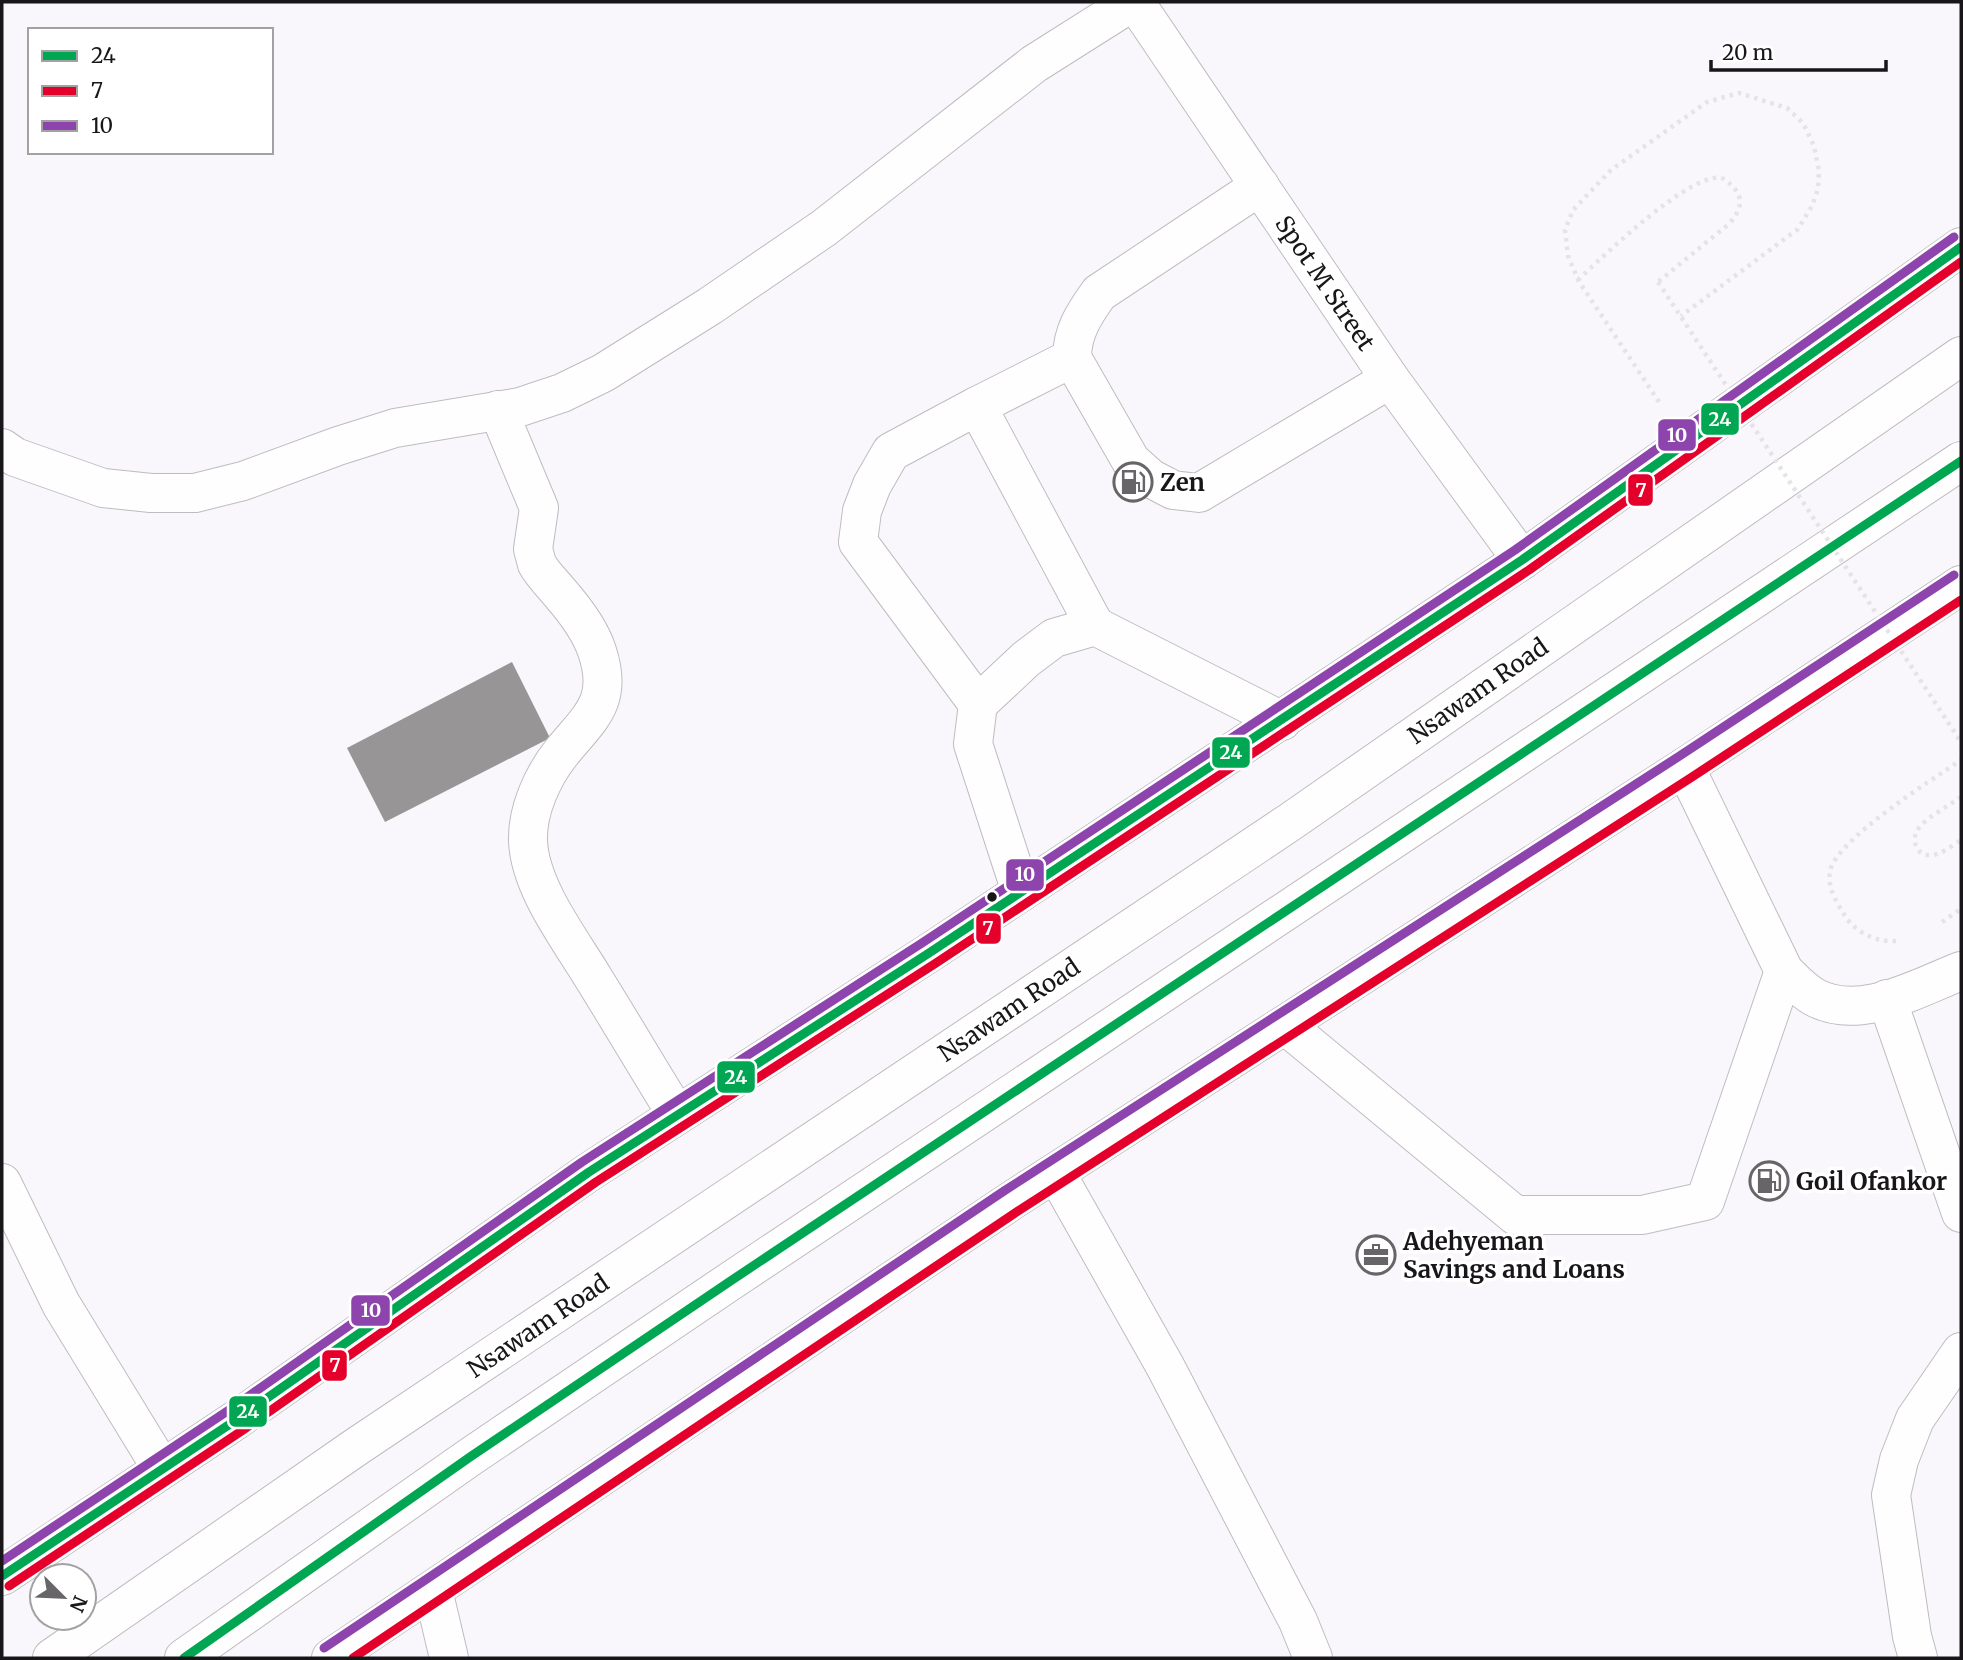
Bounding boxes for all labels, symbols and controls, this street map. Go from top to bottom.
legend [28,28,273,154]
scale bar [1711,28,1886,72]
text: 20 m [1722,39,1774,66]
text: 24 [91,42,116,69]
text: 7 [91,77,103,104]
text: 10 [91,112,113,139]
street label: Spot M Street [1268,209,1382,357]
line badge: 24 [1700,402,1740,436]
text: 24 [1709,407,1731,431]
line badge: 10 [1657,418,1697,452]
text: 10 [1667,423,1687,447]
fuel station icon: Zen [1112,461,1154,503]
place label: Zen [1160,467,1205,498]
line badge: 7 [1627,473,1654,507]
text: 7 [1635,478,1647,502]
street label: Nsawam Road [1402,631,1554,751]
line badge: 24 [1211,736,1251,769]
text: 24 [1220,740,1242,764]
line badge: 10 [1005,858,1045,892]
text: 10 [1015,862,1035,886]
unlabelled marker [985,890,999,904]
line badge: 7 [975,912,1002,945]
text: 7 [982,916,994,940]
street label: Nsawam Road [932,951,1086,1069]
line badge: 24 [716,1060,756,1094]
text: 24 [725,1065,747,1089]
fuel station icon: Goil Ofankor [1748,1160,1790,1202]
place label: Goil Ofankor [1796,1166,1947,1197]
place label: Adehyeman Savings and Loans [1402,1226,1625,1285]
office icon: Adehyeman Savings and Loans [1355,1234,1397,1276]
street label: Nsawam Road [461,1267,615,1385]
line badge: 10 [350,1294,391,1327]
text: 10 [361,1298,381,1322]
line badge: 7 [321,1349,348,1382]
text: 7 [329,1353,341,1377]
line badge: 24 [228,1395,268,1428]
text: 24 [237,1399,259,1423]
north arrow [28,1562,98,1632]
text: N [65,1592,93,1616]

